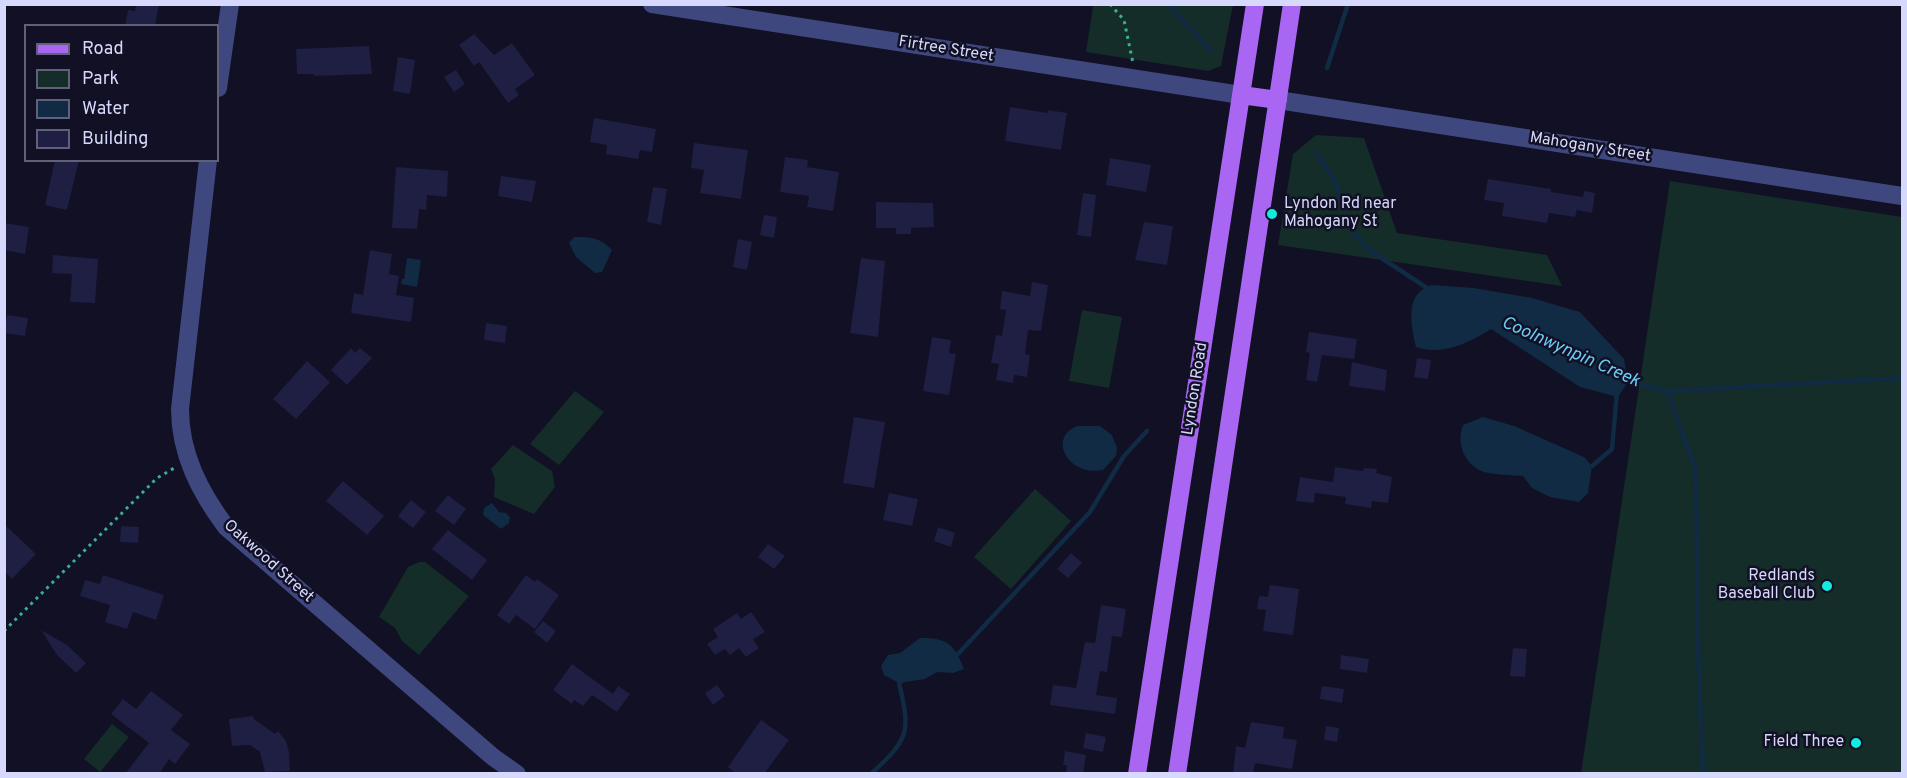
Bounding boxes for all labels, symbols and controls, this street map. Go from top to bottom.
legend [24,24,219,162]
street label: Firtree Street [897,33,995,67]
text: Road [82,38,124,61]
text: Park [82,68,119,91]
text: Water [82,98,129,121]
text: Building [82,128,148,151]
street label: Mahogany Street [1528,129,1652,167]
place label: Lyndon Rd near Mahogany St [1284,195,1396,233]
marker: Lyndon Rd near Mahogany St [1265,207,1279,221]
water label: Coolnwynpin Creek [1497,313,1643,393]
street label: Lyndon Road [1179,341,1213,437]
street label: Oakwood Street [219,517,317,607]
place label: Redlands Baseball Club [1718,567,1815,605]
marker: Redlands Baseball Club [1820,579,1834,593]
place label: Field Three [1764,733,1844,753]
marker: Field Three [1849,736,1863,750]

